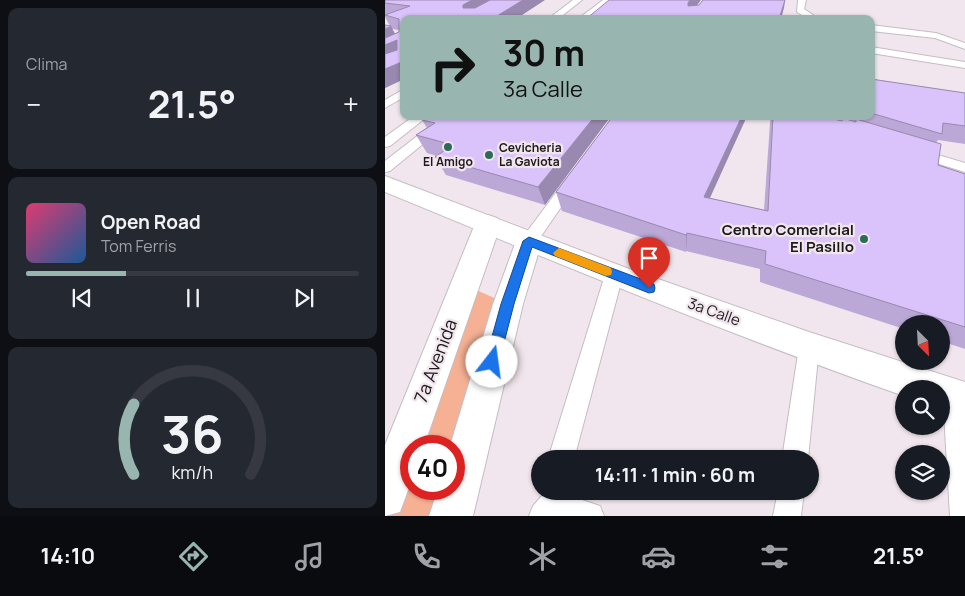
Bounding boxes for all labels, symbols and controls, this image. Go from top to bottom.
text: 30 m [503,29,585,77]
icon: right [420,35,485,100]
text: Clima [26,53,67,75]
text: 3a Calle [503,74,583,104]
text: 21.5° [148,77,236,129]
text: − [26,85,41,123]
text: + [343,85,359,123]
place label: Cevicheria La Gaviota [499,139,562,170]
marker: El Amigo [442,141,454,153]
marker: Cevicheria La Gaviota [483,149,495,161]
place label: El Amigo [423,153,473,170]
text: Open Road [101,209,201,235]
place label: Centro Comerlcial El Pasillo [722,219,854,257]
marker: Centro Comerlcial El Pasillo [858,233,870,245]
text: Tom Ferris [101,235,176,257]
pin [628,237,670,288]
icon: arrive [635,244,663,272]
icon: previous [68,284,96,312]
icon: pause [179,284,207,312]
icon: next [290,284,318,312]
street label: 3a Calle [685,292,744,331]
street label: 7a Avenida [408,315,462,406]
north arrow [895,315,950,370]
map controls [895,315,950,500]
position arrow [465,335,517,387]
button: search [895,380,950,435]
text: 36 [161,398,224,469]
speed limit sign: 40 [400,435,465,500]
button: layers [895,445,950,500]
text: km/h [172,460,213,484]
text: 14:11 · 1 min · 60 m [595,462,755,488]
icon: directions [176,539,211,574]
icon: music [292,539,327,574]
icon: phone [409,539,444,574]
icon: climate [525,539,560,574]
icon: car [641,539,676,574]
icon: filters [757,539,792,574]
text: 14:10 [41,541,95,571]
text: 21.5° [873,541,924,571]

